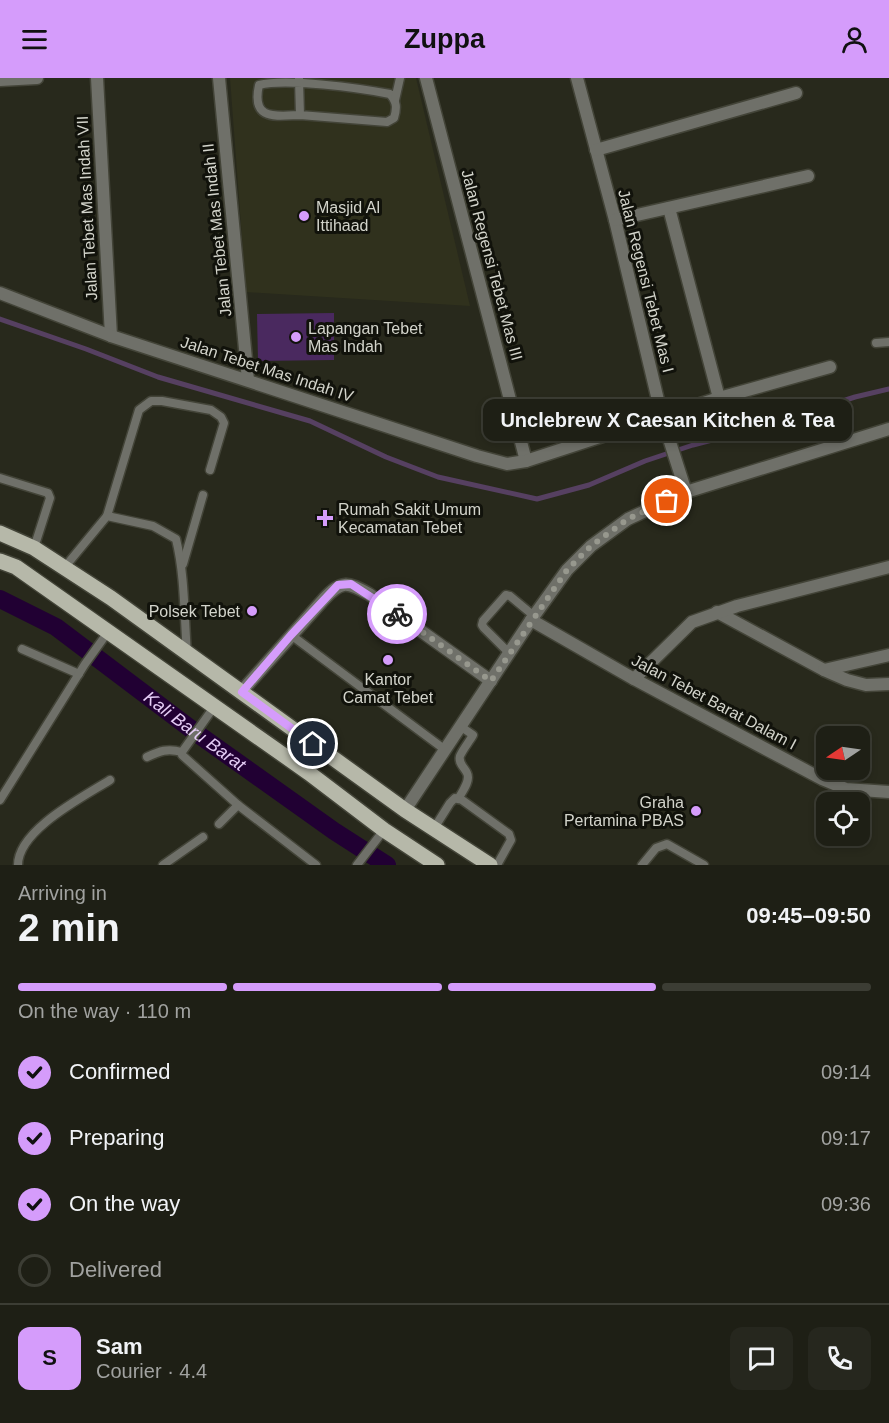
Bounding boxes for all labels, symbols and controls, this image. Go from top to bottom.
icon: menu [18,23,51,56]
icon: person [838,23,871,56]
text: Zuppa [404,24,485,54]
street label: Jalan Tebet Mas Indah VII [74,115,100,301]
street label: Jalan Tebet Mas Indah II [199,143,235,317]
street label: Jalan Regensi Tebet Mas III [458,168,526,362]
street label: Jalan Regensi Tebet Mas I [615,188,677,374]
place label: Masjid Al Ittihaad [316,199,380,234]
marker: Masjid Al Ittihaad [297,209,311,223]
place label: Lapangan Tebet Mas Indah [308,320,423,355]
marker: Lapangan Tebet Mas Indah [289,330,303,344]
street label: Jalan Tebet Mas Indah IV [179,333,356,405]
callout: Unclebrew X Caesan Kitchen & Tea [482,399,852,441]
text: Unclebrew X Caesan Kitchen & Tea [500,409,835,431]
pin [641,475,692,526]
icon: bag [650,484,683,517]
place label: Rumah Sakit Umum Kecamatan Tebet [338,501,481,536]
marker: Rumah Sakit Umum Kecamatan Tebet [316,509,334,527]
courier [367,584,427,644]
icon: bike [381,598,414,631]
place label: Polsek Tebet [149,603,241,620]
marker: Polsek Tebet [245,604,259,618]
street label: Jalan Tebet Barat Dalam I [629,651,799,753]
marker: Kantor Camat Tebet [381,653,395,667]
place label: Kantor Camat Tebet [343,671,434,706]
water label: Kali Baru Barat [140,687,250,775]
pin [287,718,338,769]
north arrow [816,726,870,780]
map controls [816,726,870,846]
icon: home [296,727,329,760]
button: locate [816,792,870,846]
place label: Graha Pertamina PBAS [564,794,684,829]
marker: Graha Pertamina PBAS [689,804,703,818]
text: Arriving in [18,882,107,904]
text: 09:45–09:50 [746,903,871,928]
text: 2 min [18,906,120,949]
text: On the way · 110 m [18,1000,191,1022]
icon: check [18,1056,51,1089]
text: Confirmed [69,1059,170,1084]
text: 09:14 [821,1061,871,1083]
icon: check [18,1122,51,1155]
text: Preparing [69,1125,164,1150]
text: 09:17 [821,1127,871,1149]
icon: check [18,1188,51,1221]
text: On the way [69,1191,180,1216]
text: 09:36 [821,1193,871,1215]
text: Delivered [69,1257,162,1282]
button: chat [730,1327,793,1390]
button: phone [808,1327,871,1390]
text: Sam [96,1334,142,1359]
text: S [42,1345,57,1370]
text: Courier · 4.4 [96,1360,207,1382]

